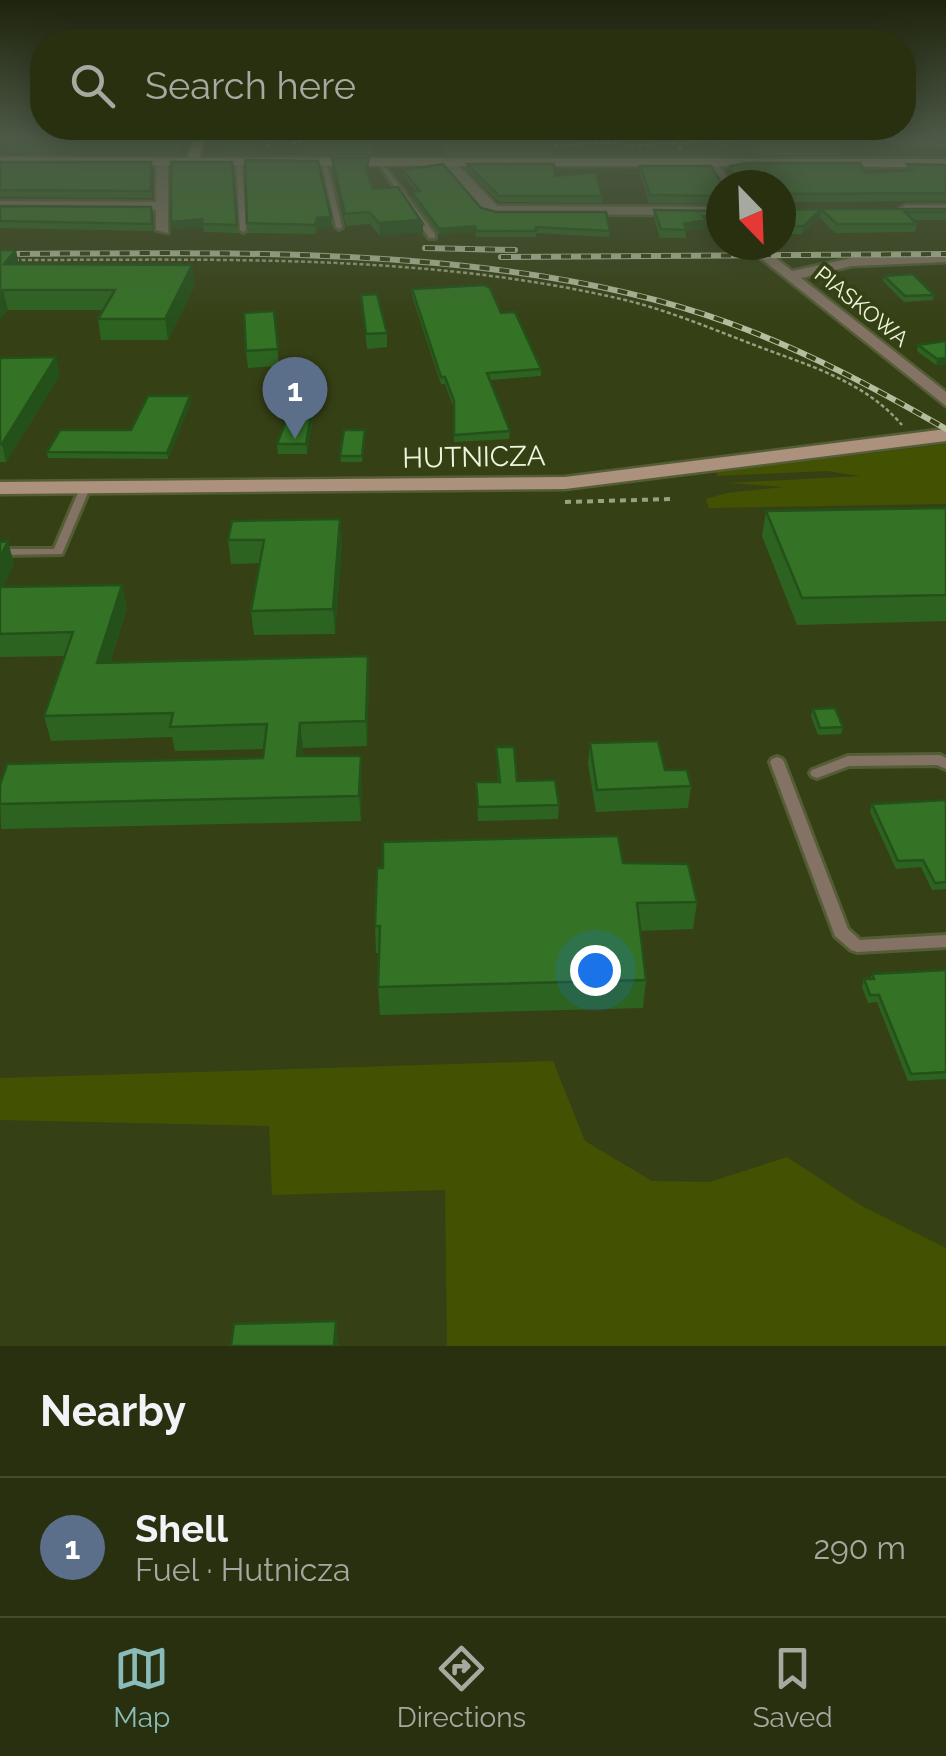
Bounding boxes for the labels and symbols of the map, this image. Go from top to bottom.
north arrow [706,170,796,260]
street label: PIASKOWA [810,260,914,352]
pin: 1 [262,356,328,439]
street label: HUTNICZA [402,439,546,475]
your location [570,945,621,996]

